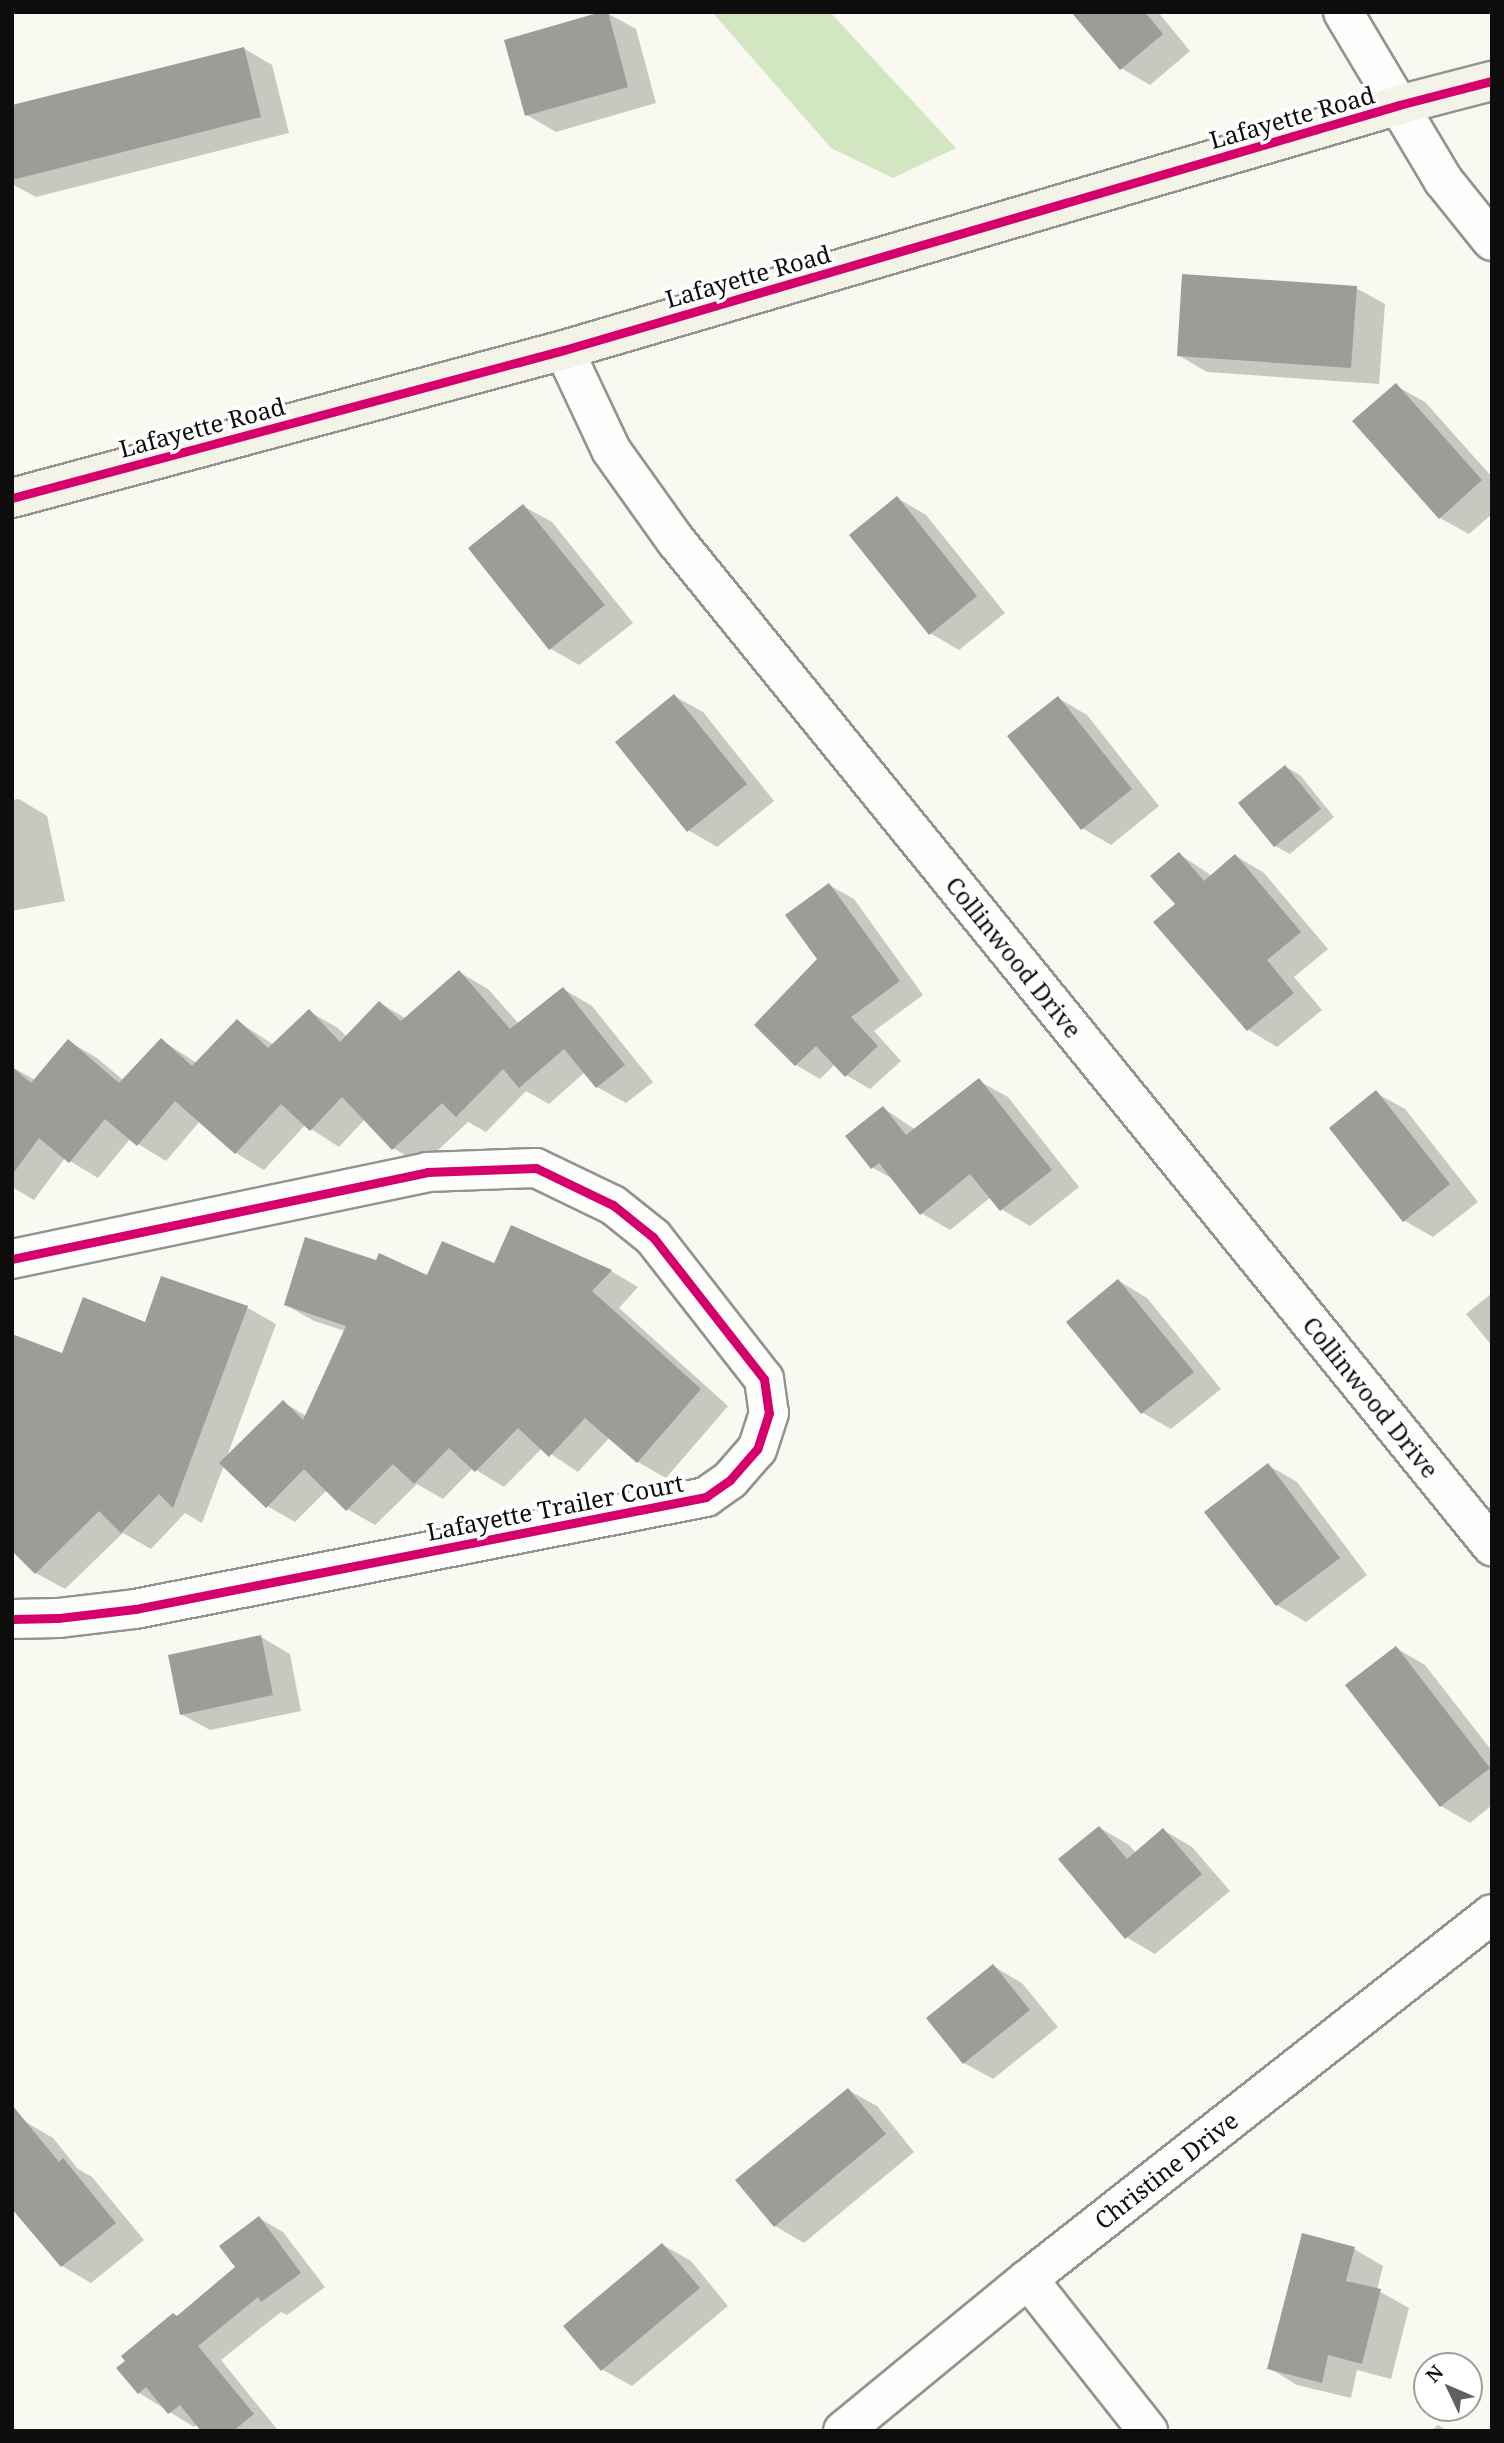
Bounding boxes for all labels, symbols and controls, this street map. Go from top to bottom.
street label: Lafayette Road [1206,80,1378,154]
street label: Lafayette Road [662,239,834,313]
street label: Lafayette Road [116,391,288,463]
street label: Collinwood Drive [940,871,1088,1043]
street label: Collinwood Drive [1297,1311,1445,1483]
street label: Lafayette Trailer Court [424,1468,686,1546]
street label: Christine Drive [1089,2105,1243,2235]
north arrow [1413,2352,1483,2422]
text: N [1420,2359,1449,2388]

